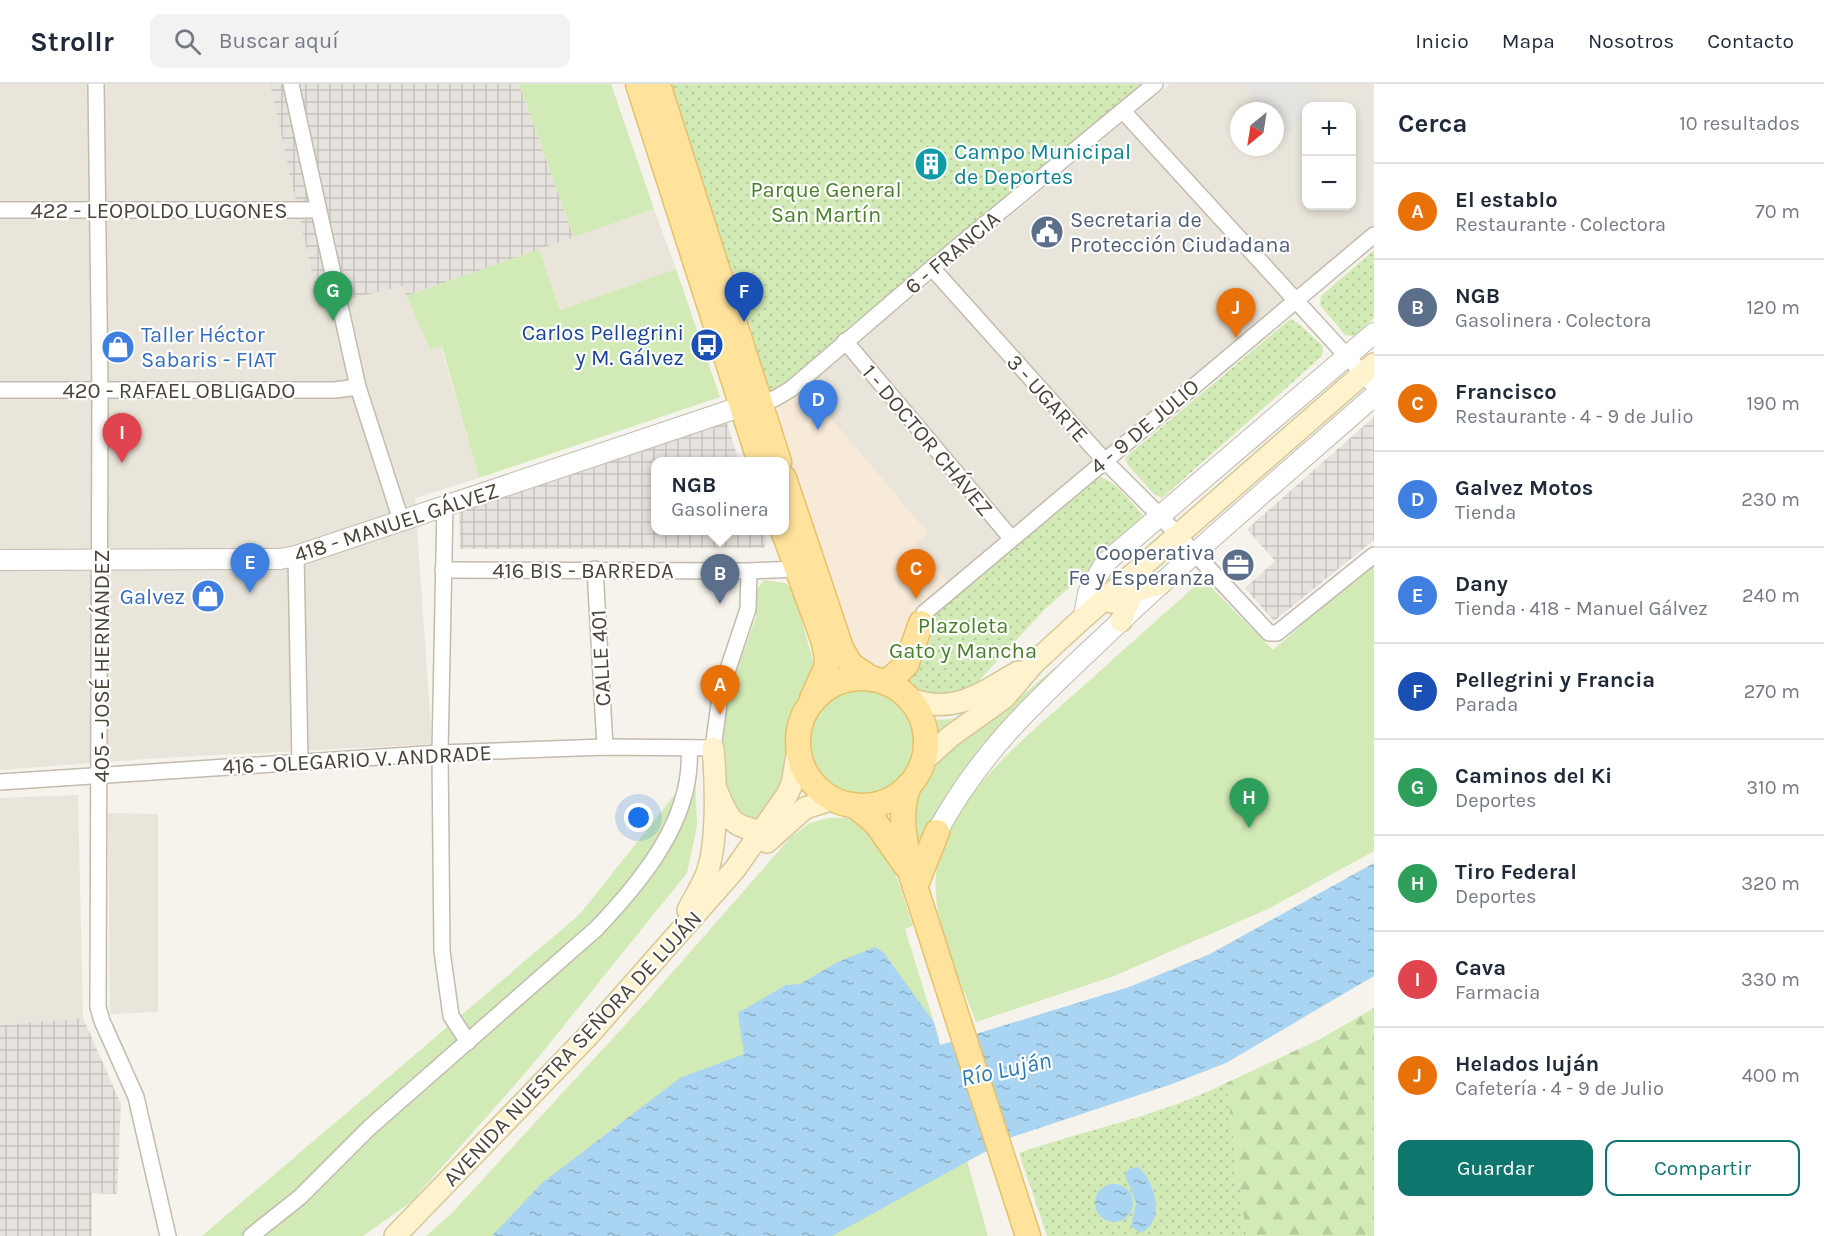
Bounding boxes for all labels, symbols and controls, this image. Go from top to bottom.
search box [150,14,570,68]
text: Strollr [30,25,114,58]
icon: search [171,25,204,58]
text: Buscar aquí [219,28,339,54]
text: Inicio [1415,29,1469,53]
text: Mapa [1502,29,1555,53]
text: Nosotros [1588,29,1674,53]
text: Contacto [1707,29,1794,53]
north arrow [1230,102,1284,156]
map controls [1302,102,1356,210]
button: + [1302,102,1356,156]
text: Cerca [1398,108,1467,139]
text: 10 resultados [1679,112,1800,135]
place label: Campo Municipal de Deportes [954,139,1131,190]
building icon: Campo Municipal de Deportes [913,146,949,182]
button: − [1302,156,1356,210]
park label: Parque General San Martín [750,177,902,228]
text: El establo [1455,187,1558,213]
street label: 422 - LEOPOLDO LUGONES [30,198,288,224]
text: A [1411,200,1424,223]
text: 70 m [1755,200,1800,223]
street label: 6 - FRANCIA [900,205,1006,300]
place label: Secretaria de Protección Ciudadana [1070,207,1291,258]
text: Restaurante · Colectora [1455,213,1666,236]
public building icon: Secretaria de Protección Ciudadana [1029,214,1065,250]
pin: G [314,272,352,321]
pin: F [724,272,764,322]
text: NGB [1455,283,1500,309]
pin: J [1216,288,1256,338]
text: B [1411,296,1424,319]
text: 120 m [1746,296,1800,319]
text: Gasolinera · Colectora [1455,309,1652,332]
place label: Carlos Pellegrini y M. Gálvez [522,320,684,371]
place label: Taller Héctor Sabaris - FIAT [141,322,276,373]
bus stop icon: Carlos Pellegrini y M. Gálvez [689,327,725,363]
shop icon: Taller Héctor Sabaris - FIAT [100,329,136,365]
street label: 3 - UGARTE [1001,349,1093,448]
street label: 1 - DOCTOR CHÁVEZ [856,359,999,522]
street label: 4 - 9 DE JULIO [1085,374,1204,480]
street label: 420 - RAFAEL OBLIGADO [63,378,295,404]
text: Francisco [1455,379,1557,405]
pin: D [798,380,838,430]
text: C [1411,392,1424,415]
text: 190 m [1746,392,1800,415]
text: Restaurante · 4 - 9 de Julio [1455,405,1693,428]
pin: I [102,414,142,463]
popup [651,457,789,535]
text: NGB [671,472,716,498]
text: Galvez Motos [1455,475,1593,501]
street label: 418 - MANUEL GÁLVEZ [290,477,502,568]
text: D [1411,488,1424,511]
text: 230 m [1741,488,1800,511]
text: Gasolinera [671,498,769,521]
text: Tienda [1455,501,1516,524]
place label: Cooperativa Fe y Esperanza [1068,540,1215,591]
pin: E [230,544,270,593]
office icon: Cooperativa Fe y Esperanza [1220,547,1256,583]
street label: 405 - JOSÉ HERNÁNDEZ [88,549,115,783]
pin: C [896,550,936,599]
pin: B [700,554,740,604]
street label: 416 BIS - BARREDA [492,558,674,584]
text: Dany [1455,571,1508,597]
shop icon: Galvez [190,578,226,614]
place label: Galvez [120,584,185,610]
text: E [1412,584,1423,607]
text: 240 m [1742,584,1800,607]
text: Tienda · 418 - Manuel Gálvez [1455,597,1708,620]
street label: CALLE 401 [585,609,617,707]
park label: Plazoleta Gato y Mancha [889,613,1037,664]
pin: A [700,666,740,715]
text: Pellegrini y Francia [1455,667,1655,693]
text: F [1412,680,1423,703]
text: 270 m [1744,680,1800,703]
text: Parada [1455,693,1518,716]
street label: 416 - OLEGARIO V. ANDRADE [222,740,492,780]
text: Caminos del Ki [1455,763,1612,789]
text: G [1411,776,1424,799]
text: 310 m [1746,776,1800,799]
pin: H [1230,778,1268,828]
text: Deportes [1455,789,1537,812]
your location [624,803,653,832]
text: Tiro Federal [1455,859,1577,885]
text: H [1410,872,1425,895]
text: 320 m [1741,872,1800,895]
text: Deportes [1455,885,1537,908]
street label: AVENIDA NUESTRA SEÑORA DE LUJÁN [437,905,708,1192]
text: Cava [1455,955,1506,981]
text: I [1414,968,1421,991]
text: 330 m [1741,968,1800,991]
text: Farmacia [1455,981,1540,1004]
water label: Río Luján [958,1046,1054,1092]
text: Helados luján [1455,1051,1599,1077]
text: J [1413,1064,1422,1087]
text: 400 m [1742,1064,1800,1087]
text: Cafetería · 4 - 9 de Julio [1455,1077,1664,1100]
button: Guardar [1398,1140,1593,1196]
button: Compartir [1605,1140,1800,1196]

